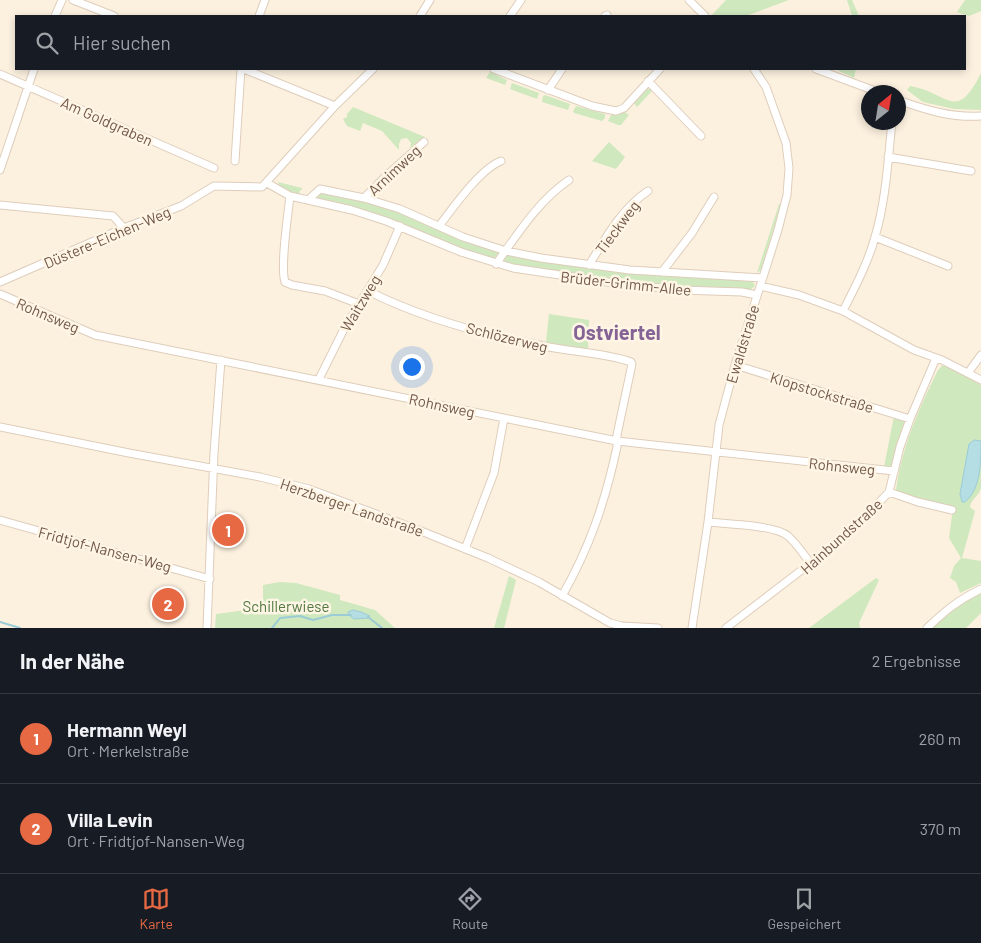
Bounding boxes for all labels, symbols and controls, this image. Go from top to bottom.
search box [15,15,966,70]
icon: search [33,29,61,57]
text: Hier suchen [73,31,171,54]
north arrow [861,85,906,130]
street label: Am Goldgraben [58,93,156,149]
street label: Arnimweg [364,141,424,199]
street label: Tieckweg [591,197,643,257]
street label: Düstere-Eichen-Weg [41,202,173,272]
street label: Brüder-Grimm-Allee [560,267,692,299]
street label: Waitzweg [336,272,384,334]
street label: Rohnsweg [14,294,82,336]
street label: Ewaldstraße [722,303,762,385]
street label: Schlözerweg [464,318,550,356]
district label: Ostviertel [573,320,661,344]
your location [399,354,425,380]
street label: Klopstockstraße [768,368,876,416]
street label: Rohnsweg [407,389,477,421]
street label: Rohnsweg [808,454,876,478]
street label: Herzberger Landstraße [278,474,426,540]
street label: Hainbundstraße [796,495,886,577]
pin: 1 [212,511,244,549]
street label: Fridtjof-Nansen-Weg [36,523,174,575]
pin: 2 [152,585,184,623]
park label: Schillerwiese [243,597,329,615]
text: In der Nähe [20,648,125,673]
text: 2 Ergebnisse [872,651,961,670]
text: Hermann Weyl [67,718,187,741]
text: 1 [33,729,39,748]
text: 260 m [919,729,961,748]
text: Ort · Merkelstraße [67,741,189,760]
text: Villa Levin [67,808,153,831]
text: 2 [32,819,40,838]
text: 370 m [920,819,961,838]
text: Ort · Fridtjof-Nansen-Weg [67,831,245,850]
tab: Karte [140,885,173,932]
tab: Route [452,885,488,932]
tab: Gespeichert [767,885,841,932]

